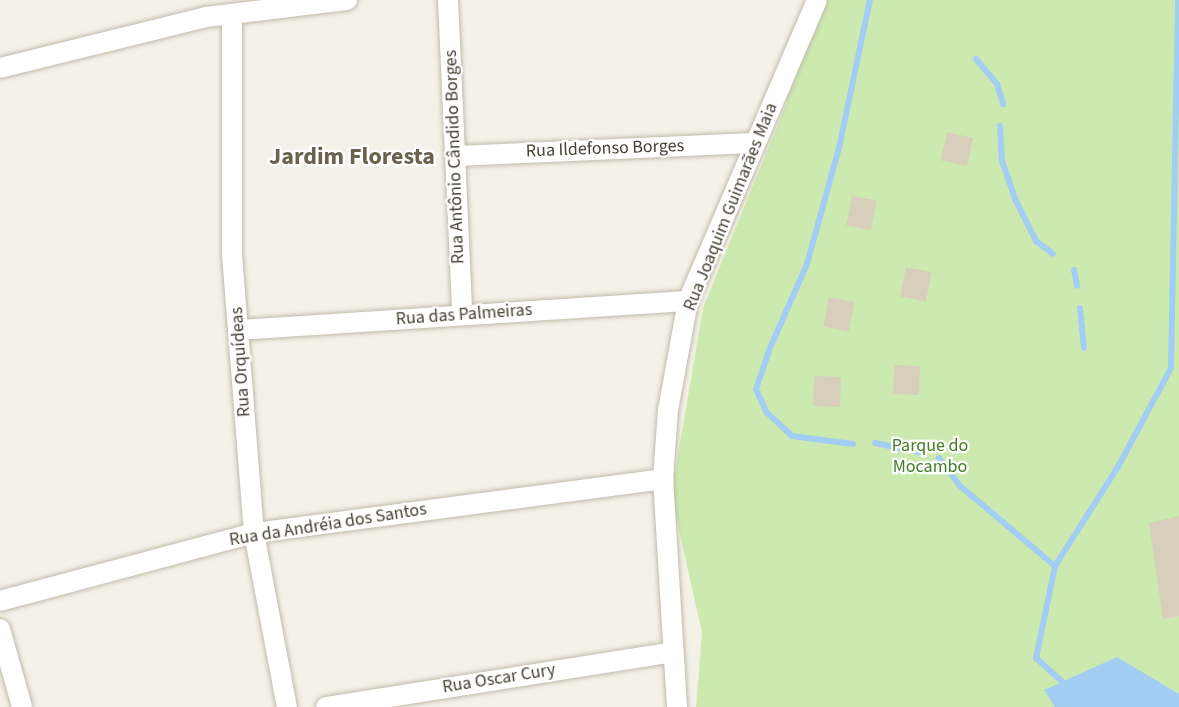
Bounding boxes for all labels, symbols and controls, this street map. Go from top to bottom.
street label: Rua Antônio Cândido Borges [440,50,470,264]
street label: Rua Joaquim Guimarães Maia [679,100,783,314]
street label: Rua Ildefonso Borges [526,135,684,163]
district label: Jardim Floresta [269,143,435,171]
street label: Rua das Palmeiras [395,299,533,331]
street label: Rua Orquídeas [226,306,256,418]
park label: Parque do Mocambo [892,436,968,478]
street label: Rua da Andréia dos Santos [228,499,428,551]
street label: Rua Oscar Cury [441,659,557,699]

